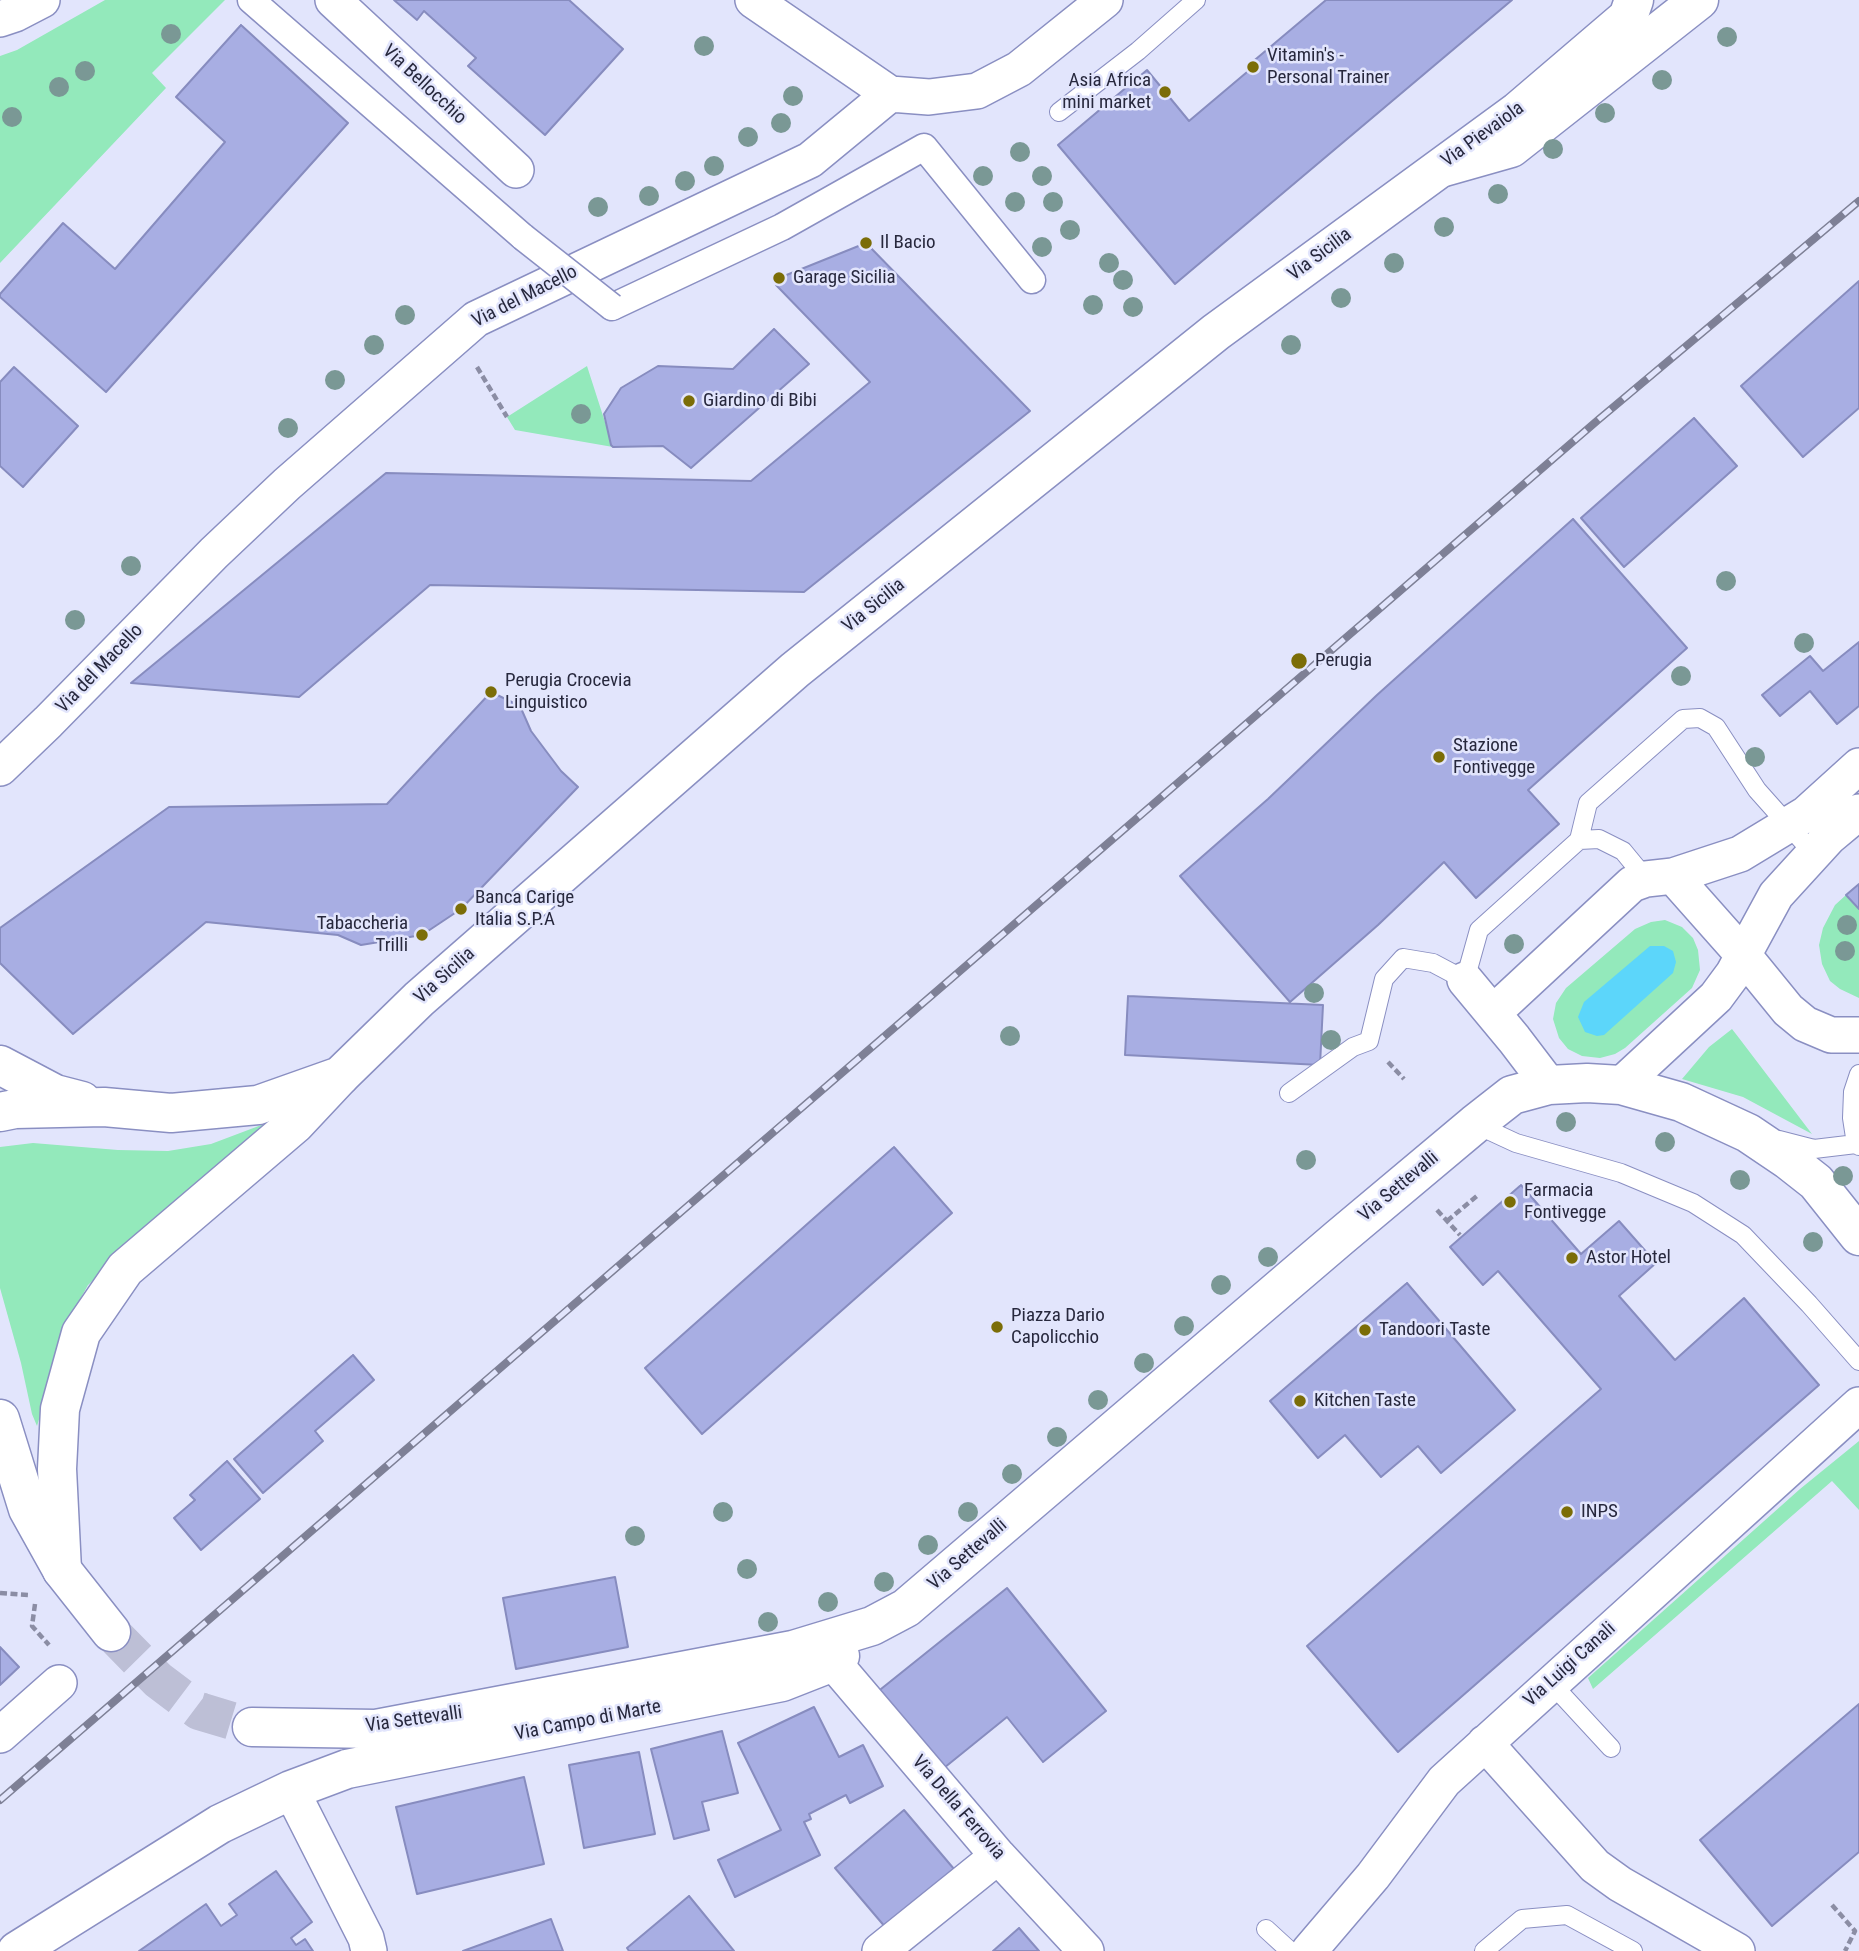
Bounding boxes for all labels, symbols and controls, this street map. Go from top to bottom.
street label: Via Bellocchio [377,40,471,130]
place label: Vitamin's - Personal Trainer [1267,45,1389,89]
marker: Vitamin's - Personal Trainer [1245,59,1261,75]
place label: Asia Africa mini market [1062,70,1151,114]
marker: Asia Africa mini market [1157,84,1173,100]
street label: Via Pievaiola [1437,97,1529,173]
street label: Via Sicilia [1284,224,1356,286]
place label: Il Bacio [880,232,936,254]
marker: Il Bacio [858,235,874,251]
street label: Via del Macello [469,261,581,333]
place label: Garage Sicilia [793,267,896,289]
marker: Garage Sicilia [771,270,787,286]
place label: Giardino di Bibi [703,390,817,412]
marker: Giardino di Bibi [681,393,697,409]
street label: Via Sicilia [838,574,910,638]
street label: Via del Macello [52,620,148,718]
place label: Perugia [1315,650,1372,672]
marker: Perugia [1289,651,1309,671]
place label: Perugia Crocevia Linguistico [505,670,632,714]
marker: Perugia Crocevia Linguistico [483,684,499,700]
place label: Stazione Fontivegge [1453,735,1535,779]
marker: Stazione Fontivegge [1431,749,1447,765]
place label: Banca Carige Italia S.P.A [475,887,574,931]
marker: Banca Carige Italia S.P.A [453,901,469,917]
place label: Tabaccheria Trilli [317,913,408,957]
marker: Tabaccheria Trilli [414,927,430,943]
street label: Via Sicilia [410,943,480,1009]
street label: Via Settevalli [1354,1147,1444,1227]
place label: Farmacia Fontivegge [1524,1180,1606,1224]
marker: Farmacia Fontivegge [1502,1194,1518,1210]
place label: Astor Hotel [1586,1247,1671,1269]
marker: Astor Hotel [1564,1250,1580,1266]
place label: Piazza Dario Capolicchio [1011,1305,1105,1349]
marker: Piazza Dario Capolicchio [989,1319,1005,1335]
place label: Tandoori Taste [1379,1319,1490,1341]
marker: Tandoori Taste [1357,1322,1373,1338]
place label: Kitchen Taste [1314,1390,1416,1412]
marker: Kitchen Taste [1292,1393,1308,1409]
place label: INPS [1581,1501,1618,1523]
marker: INPS [1559,1504,1575,1520]
street label: Via Settevalli [924,1514,1012,1596]
street label: Via Luigi Canali [1519,1618,1621,1712]
street label: Via Campo di Marte [513,1696,663,1746]
street label: Via Settevalli [364,1702,464,1738]
street label: Via Della Ferrovia [907,1751,1009,1865]

